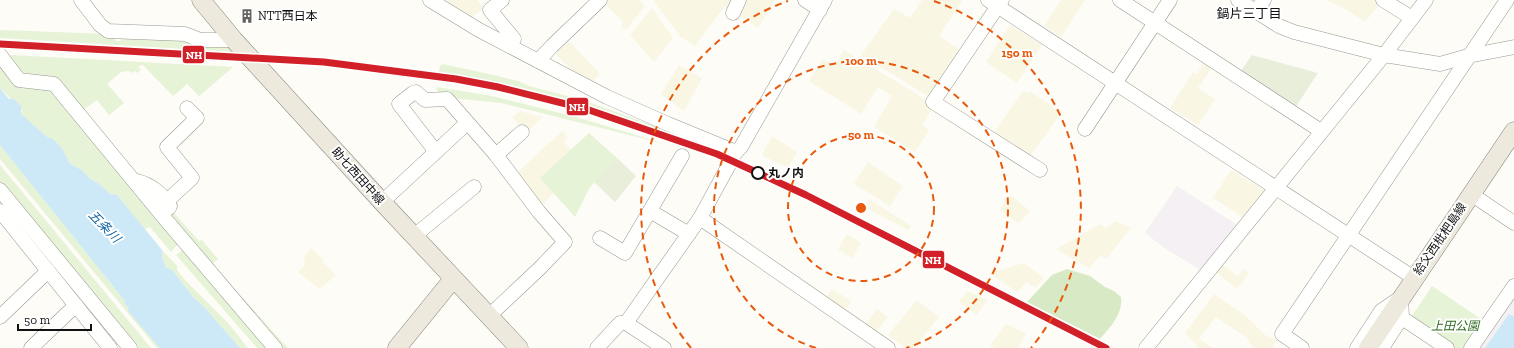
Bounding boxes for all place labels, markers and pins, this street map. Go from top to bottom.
building icon: NTT西日本 [239,8,255,24]
place label: NTT西日本 [258,9,318,23]
marker: 丸ノ内 [751,166,765,180]
place label: 丸ノ内 [768,166,804,180]
centre of rings [854,201,868,215]

